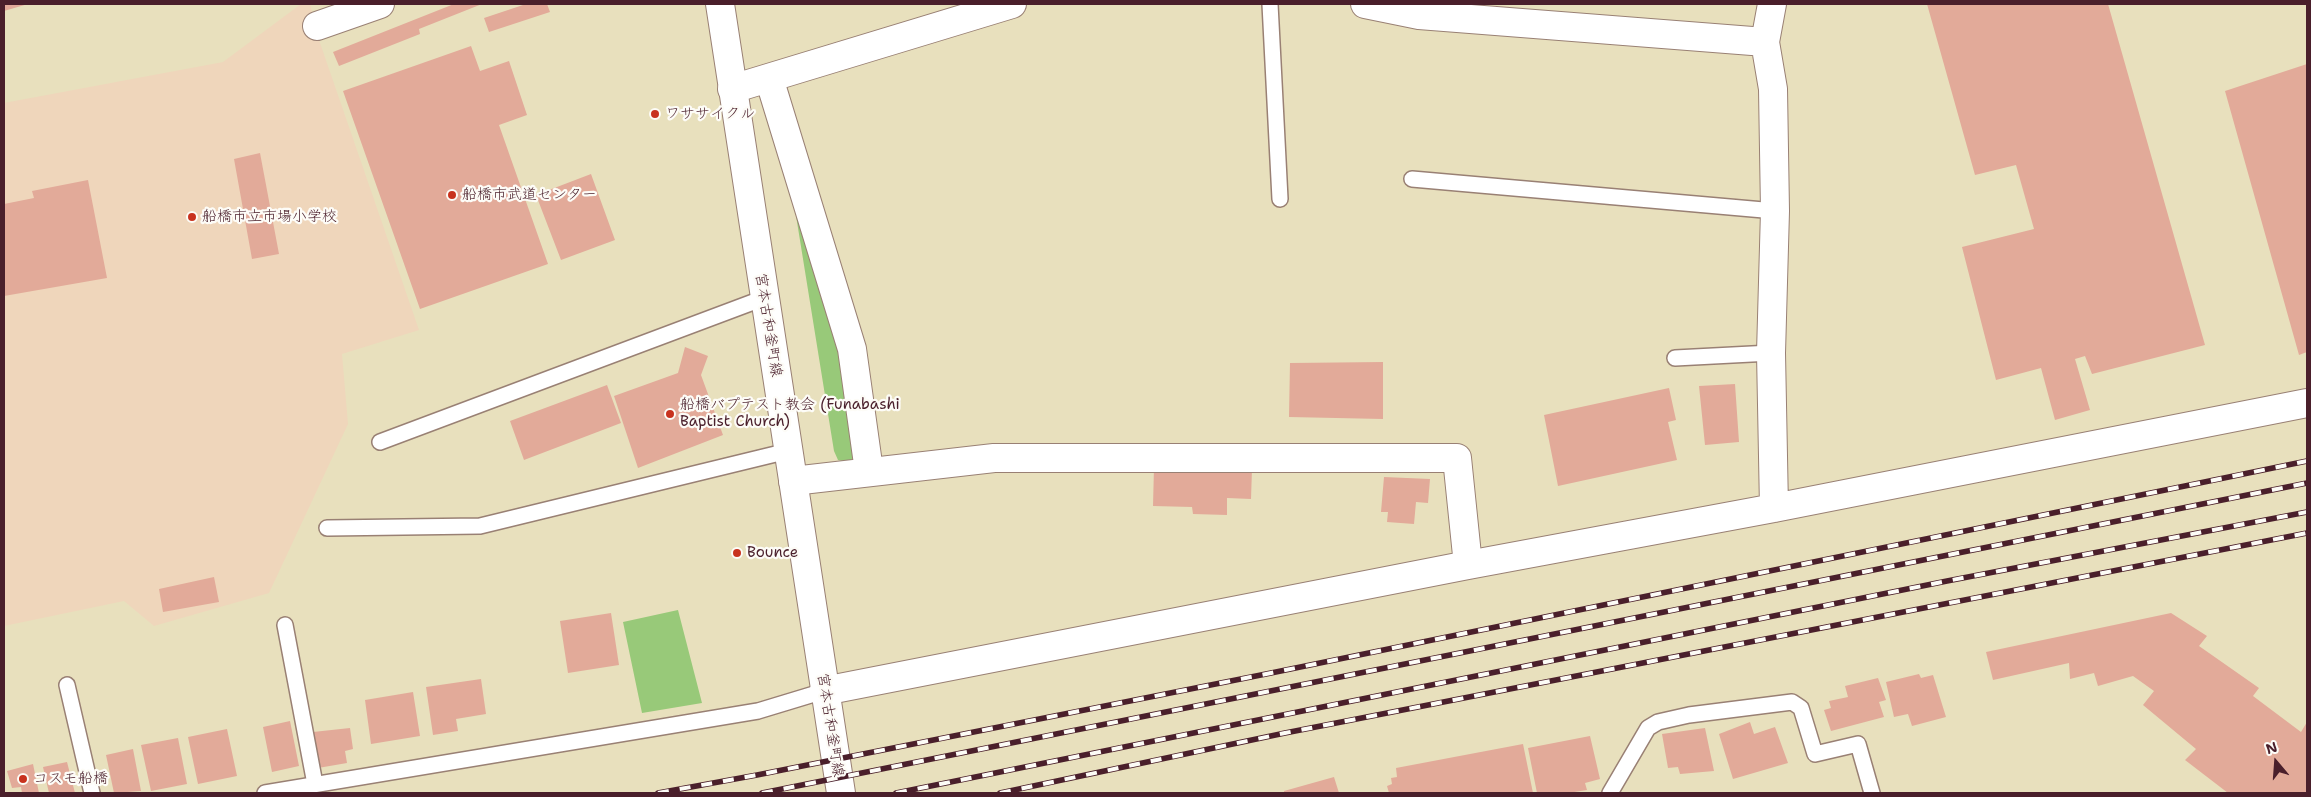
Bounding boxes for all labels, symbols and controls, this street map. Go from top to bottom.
place label: ワササイクル [665,105,755,123]
marker: ワササイクル [649,108,661,120]
place label: 船橋市武道センター [462,186,597,204]
marker: 船橋市武道センター [446,189,458,201]
place label: 船橋市立市場小学校 [202,208,337,226]
marker: 船橋市立市場小学校 [186,211,198,223]
street label: 宮本古和釜町線 [751,272,785,378]
place label: 船橋バプテスト教会 (Funabashi Baptist Church) [680,396,900,431]
marker: 船橋バプテスト教会 (Funabashi Baptist Church) [664,408,676,420]
place label: Bounce [747,544,798,562]
marker: Bounce [731,547,743,559]
street label: 宮本古和釜町線 [813,672,847,778]
north arrow [2251,737,2301,787]
text: N [2263,737,2279,758]
place label: コスモ船橋 [33,770,108,788]
marker: コスモ船橋 [17,773,29,785]

